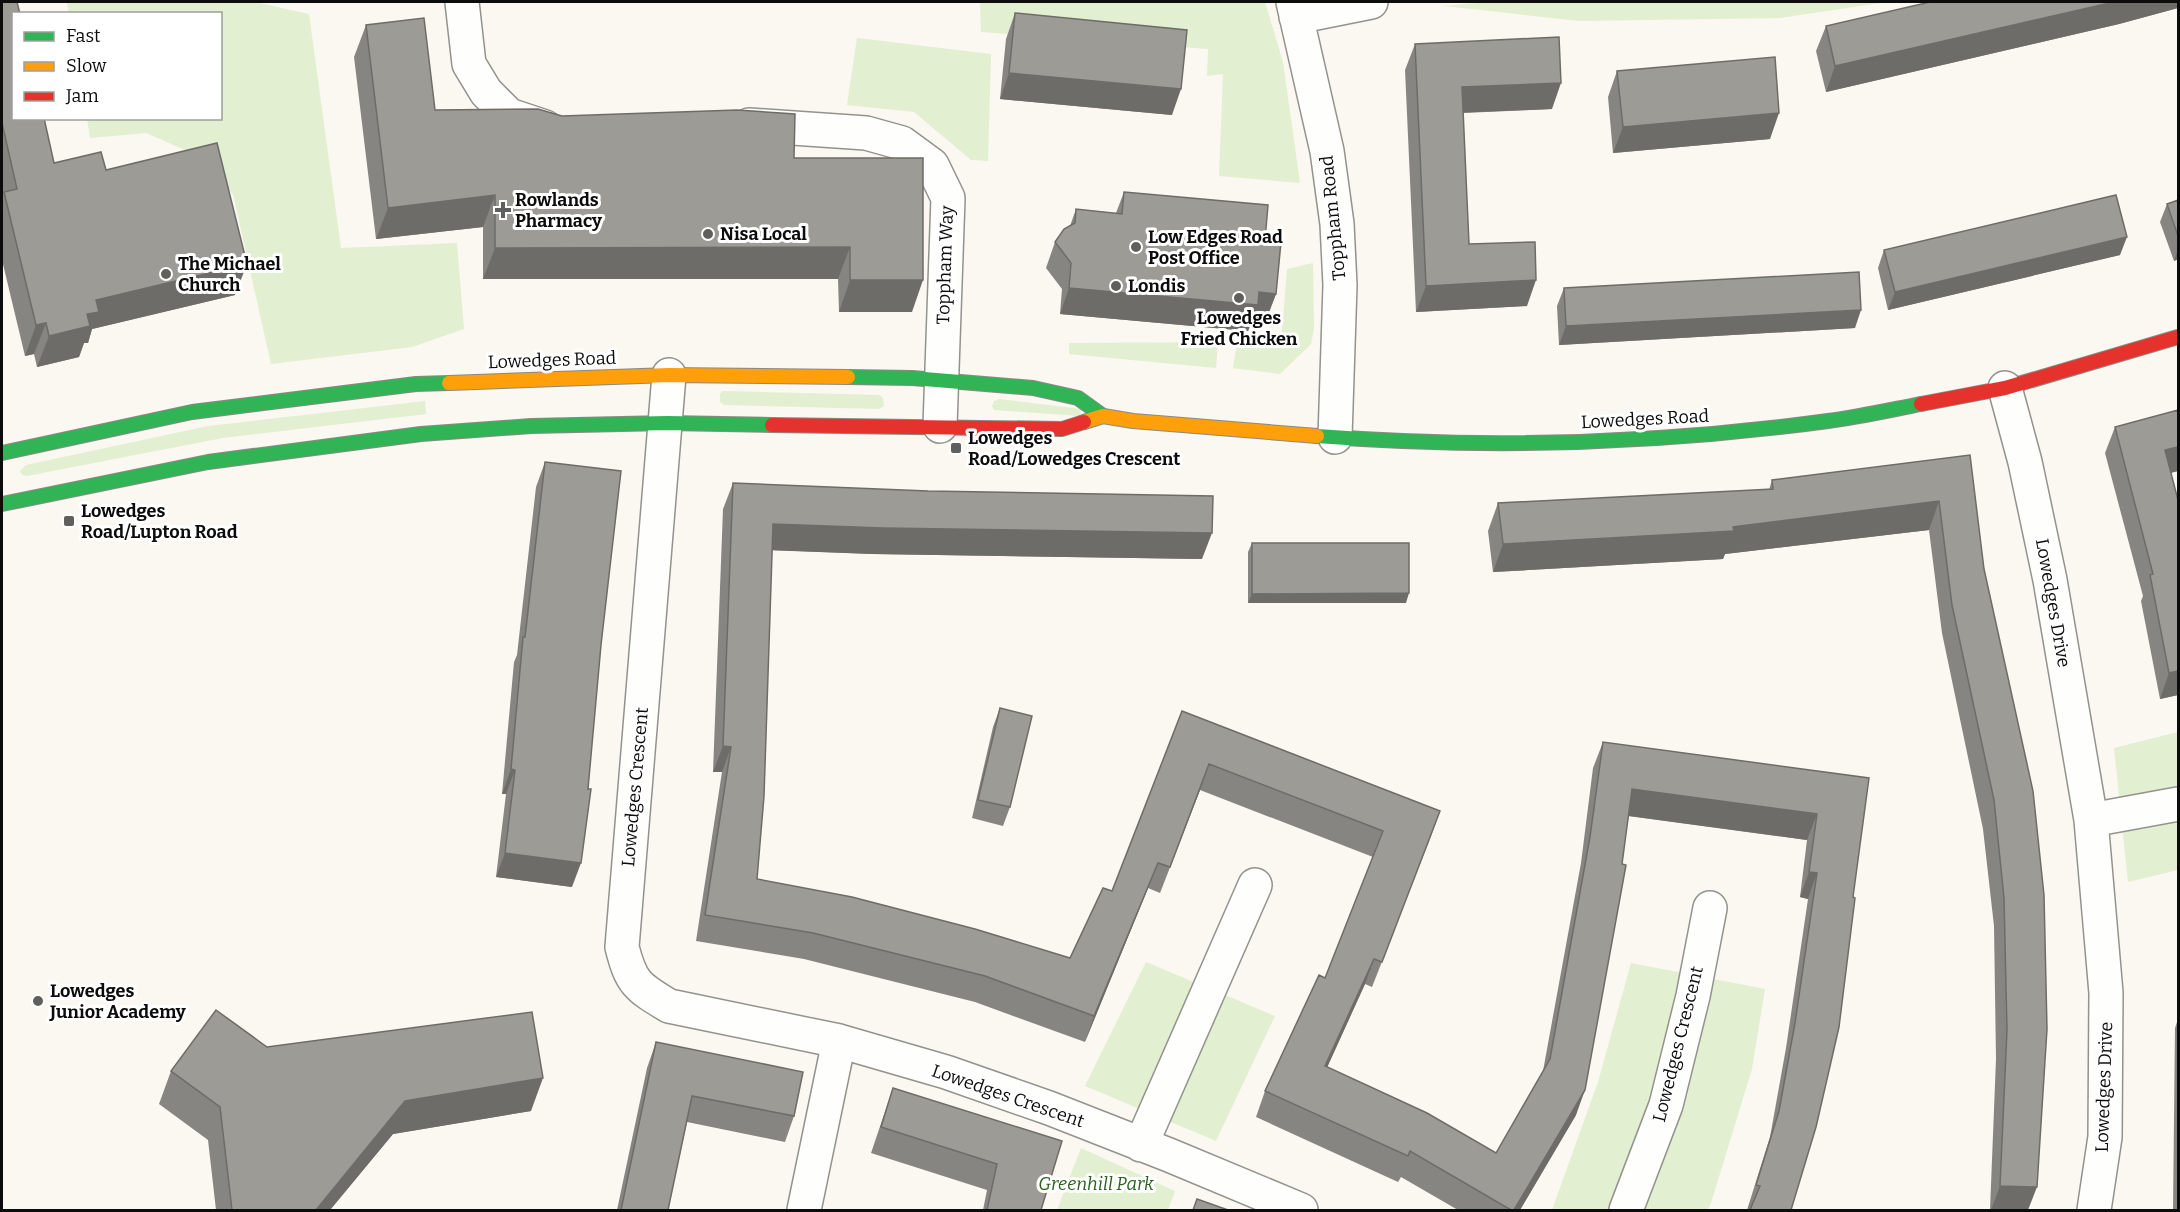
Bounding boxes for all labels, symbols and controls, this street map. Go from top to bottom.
legend [12,12,222,120]
text: Fast [66,25,101,47]
text: Slow [66,55,107,77]
text: Jam [65,85,99,107]
street label: Toppham Road [1315,154,1351,282]
place label: Rowlands Pharmacy [515,189,603,232]
marker: Rowlands Pharmacy [496,203,510,217]
street label: Toppham Way [932,205,958,325]
place label: Nisa Local [720,223,807,245]
place label: Low Edges Road Post Office [1148,226,1283,269]
marker: Nisa Local [701,227,715,241]
marker: Low Edges Road Post Office [1129,240,1143,254]
place label: The Michael Church [178,253,281,296]
marker: The Michael Church [159,267,173,281]
place label: Londis [1128,275,1185,297]
marker: Londis [1109,279,1123,293]
marker: Lowedges Fried Chicken [1232,291,1246,305]
place label: Lowedges Fried Chicken [1181,307,1298,350]
street label: Lowedges Road [487,347,617,373]
street label: Lowedges Road [1580,405,1710,433]
place label: Lowedges Road/Lowedges Crescent [968,427,1180,470]
marker: Lowedges Road/Lowedges Crescent [949,441,963,455]
place label: Lowedges Road/Lupton Road [81,500,238,543]
marker: Lowedges Road/Lupton Road [62,514,76,528]
street label: Lowedges Drive [2031,537,2075,669]
street label: Lowedges Crescent [617,706,653,868]
street label: Lowedges Crescent [1648,963,1708,1124]
place label: Lowedges Junior Academy [49,980,187,1023]
marker: Lowedges Junior Academy [31,994,45,1008]
street label: Lowedges Drive [2091,1021,2117,1153]
street label: Lowedges Crescent [929,1060,1088,1133]
park label: Greenhill Park [1038,1173,1154,1195]

